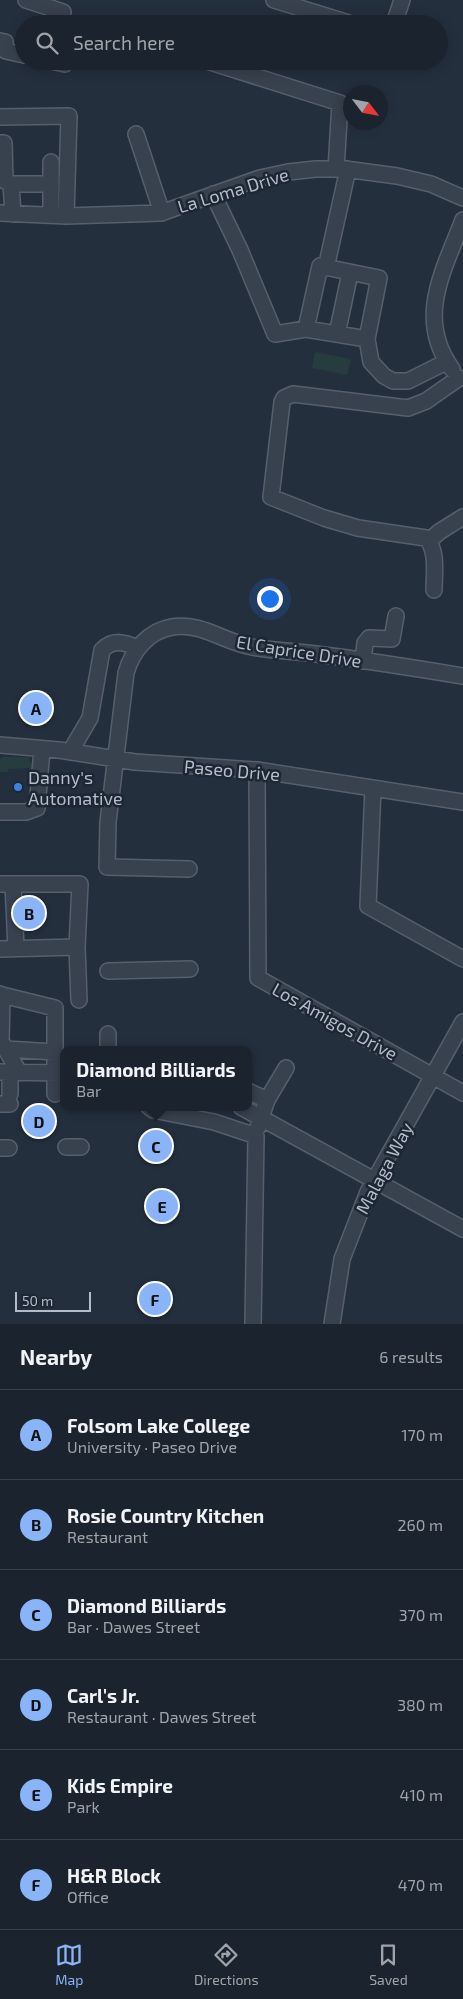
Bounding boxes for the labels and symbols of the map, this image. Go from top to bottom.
north arrow [343,85,388,130]
street label: La Loma Drive [175,163,291,217]
your location [257,586,283,612]
street label: El Caprice Drive [235,630,363,672]
pin: A [20,689,52,727]
street label: Paseo Drive [183,755,281,785]
place label: Danny's Automative [28,766,123,809]
marker: Danny's Automative [12,781,24,793]
pin: B [13,894,45,932]
street label: Los Amigos Drive [269,978,401,1064]
pin: D [23,1102,55,1140]
street label: Malaga Way [351,1118,418,1218]
pin: C [140,1127,172,1165]
pin: E [146,1187,178,1225]
pin: F [139,1280,171,1318]
scale bar [15,1289,91,1312]

